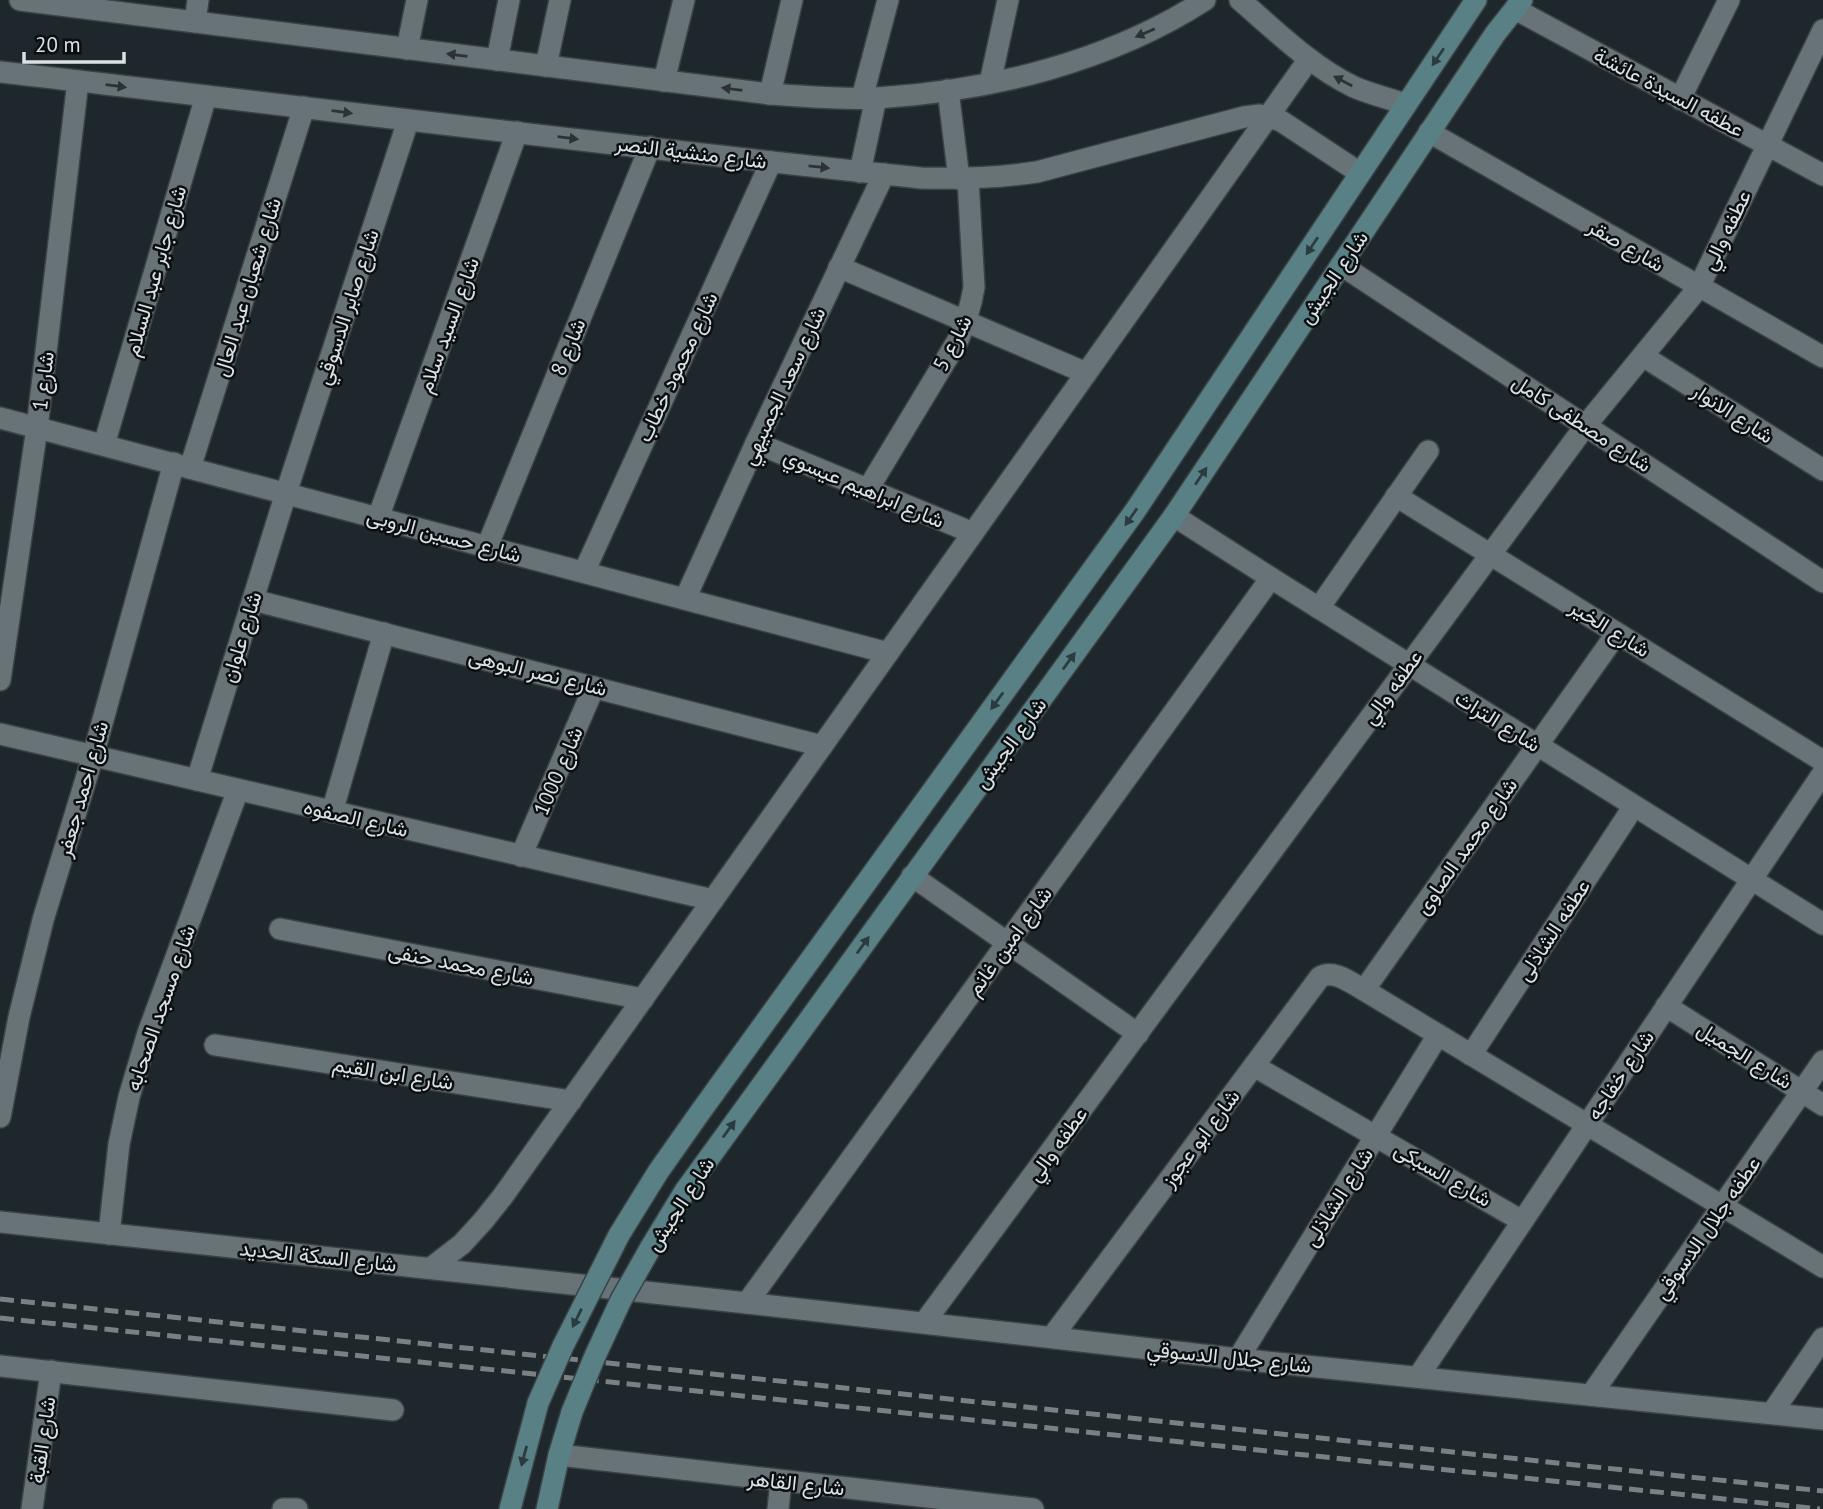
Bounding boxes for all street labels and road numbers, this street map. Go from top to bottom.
street label: عطفه السيدة عائشة [1589,41,1749,143]
street label: شارع منشية النصر [613,129,768,176]
street label: شارع جابر عبد السلام [118,183,193,360]
street label: عطفه والي [1695,185,1761,276]
street label: شارع شعبان عبد العال [207,194,288,380]
street label: شارع صقر [1582,212,1669,279]
street label: شارع الجيش [1292,225,1375,329]
street label: شارع صابر الدسوقي [309,226,389,389]
street label: شارع السيد سلام [411,253,486,397]
street label: شارع محمود خطاب [630,288,724,447]
street label: شارع سعد الجمبيهي [735,303,835,471]
street label: شارع 5 [927,310,978,376]
street label: شارع 8 [544,314,593,380]
street label: شارع 1 [26,350,61,412]
street label: شارع مصطفى كامل [1507,368,1657,479]
street label: شارع الانوار [1686,376,1779,450]
street label: شارع ابراهيم عيسوي [778,442,948,538]
street label: شارع حسين الروبى [364,501,524,570]
street label: شارع علوان [214,588,269,686]
street label: شارع الخير [1564,592,1655,664]
street label: شارع نصر البوهى [466,642,610,703]
street label: عطفه والي [1356,644,1431,732]
street label: شارع التراث [1450,684,1546,759]
street label: شارع الجيش [968,692,1053,795]
street label: شارع احمد جعفر [49,718,115,861]
street label: شارع 1000 [527,723,590,820]
street label: شارع محمد الصاوى [1409,772,1524,920]
street label: شارع الصفوه [301,793,411,844]
street label: عطفه الشاذلى [1510,874,1596,986]
street label: شارع امين غانم [960,881,1059,1002]
street label: شارع مسجد الصحابه [119,921,202,1095]
street label: شارع محمد حنفى [386,937,536,992]
street label: شارع الجميل [1692,1015,1798,1096]
street label: شارع خفاجه [1580,1025,1661,1126]
street label: شارع ابن القيم [330,1050,455,1097]
street label: شارع ابو عجوز [1154,1084,1246,1194]
street label: عطفه والي [1021,1101,1096,1189]
street label: شارع السبكى [1389,1135,1497,1214]
street label: شارع الشاذلى [1297,1142,1380,1252]
street label: عطفه جلال الدسوقي [1647,1151,1770,1307]
street label: شارع الجيش [640,1152,721,1257]
street label: شارع السكة الحديد [238,1234,398,1279]
street label: شارع جلال الدسوقي [1145,1335,1312,1383]
street label: شارع القبة [23,1395,62,1485]
street label: شارع القاهر [745,1464,846,1503]

